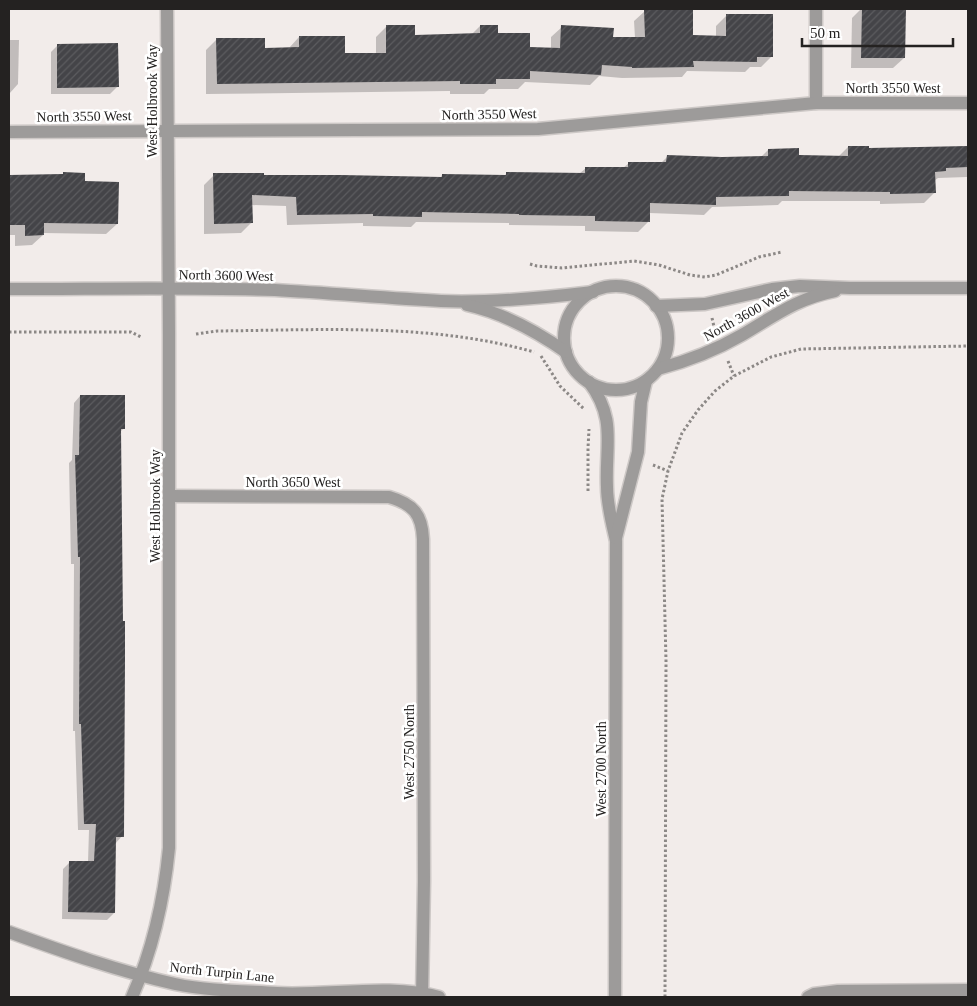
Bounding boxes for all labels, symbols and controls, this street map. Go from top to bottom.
scale bar [802,15,953,47]
text: 50 m [810,25,841,41]
street label: West Holbrook Way [145,44,160,158]
street label: North 3550 West [845,81,941,96]
street label: North 3550 West [441,106,537,123]
street label: North 3550 West [36,108,132,125]
street label: North 3600 West [178,267,274,284]
street label: North 3600 West [701,285,792,344]
street label: West Holbrook Way [148,449,163,563]
street label: North 3650 West [245,475,341,490]
street label: West 2750 North [402,704,417,800]
street label: West 2700 North [594,721,609,817]
street label: North Turpin Lane [169,960,275,985]

